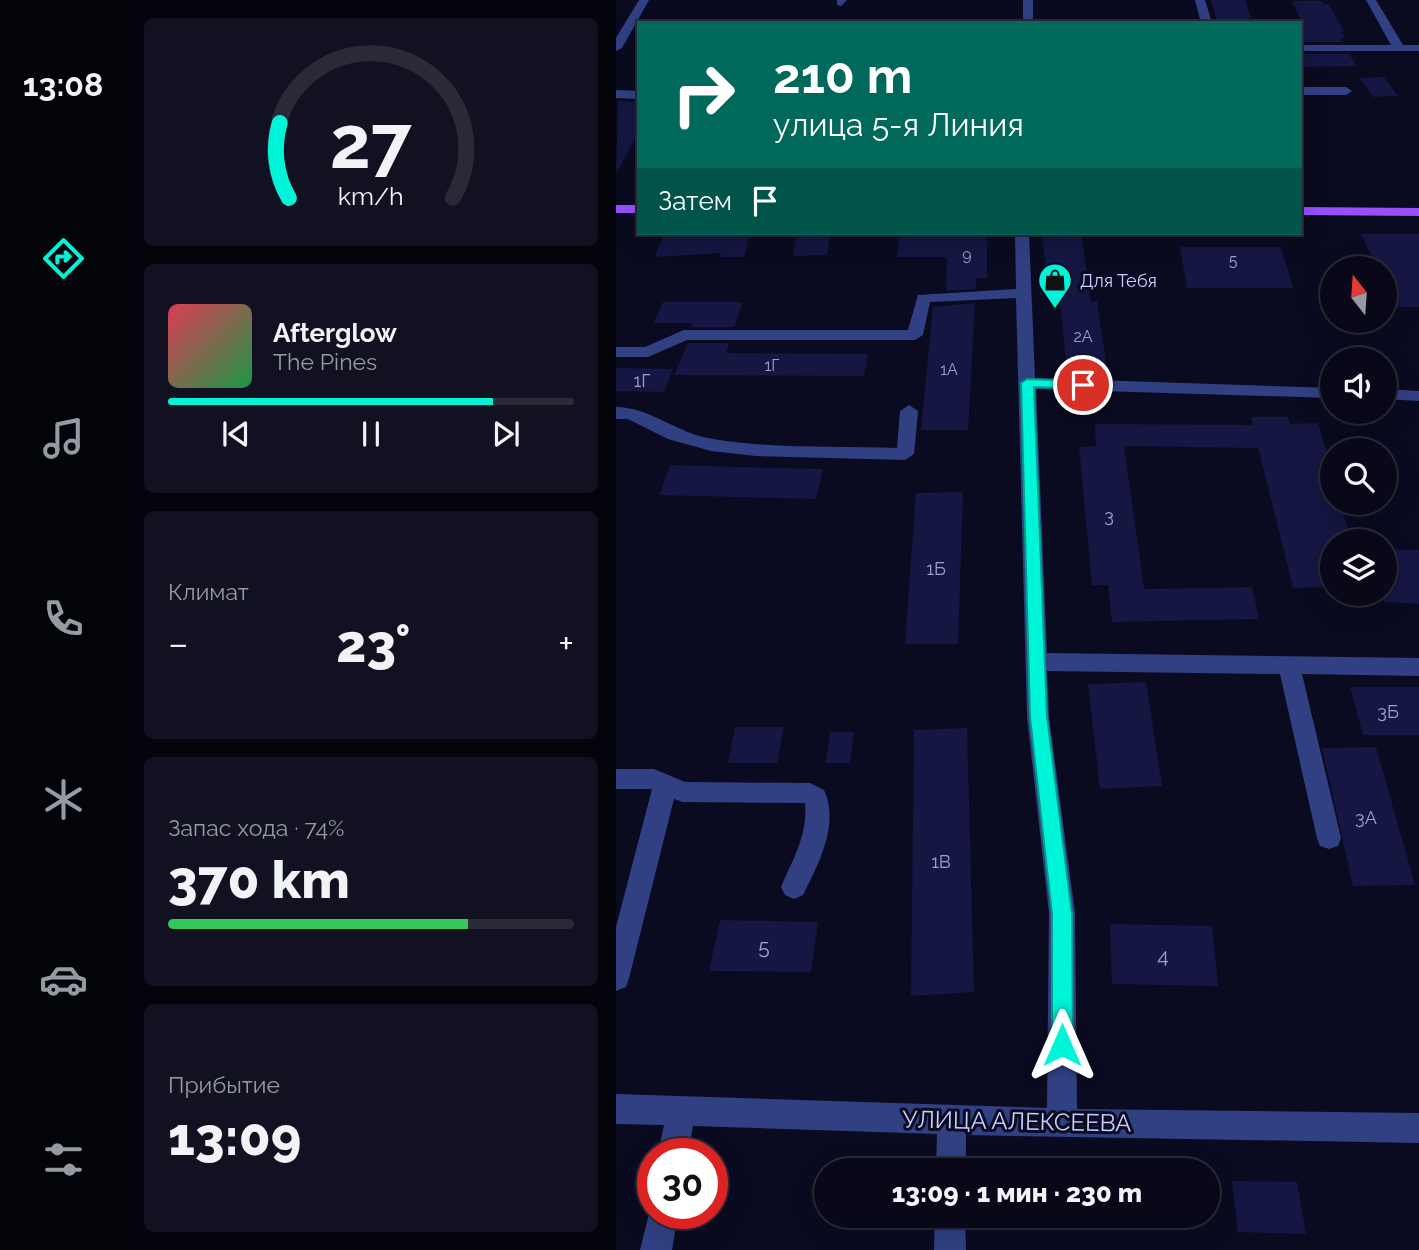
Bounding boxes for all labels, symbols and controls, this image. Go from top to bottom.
text: 210 m [773,47,912,104]
icon: right [658,49,749,140]
text: 13:08 [23,66,103,103]
text: 27 [330,101,412,186]
text: улица 5-я Линия [773,106,1024,143]
text: km/h [338,181,404,211]
icon: arrive [746,182,784,220]
text: Затем [658,186,732,216]
icon: directions [39,234,88,283]
house number: 9 [962,245,972,264]
house number: 5 [1229,251,1238,270]
north arrow [1320,256,1396,332]
map controls [1320,256,1397,606]
shop icon: Для Тебя [1036,261,1074,310]
place label: Для Тебя [1080,270,1157,291]
text: Afterglow [273,318,397,348]
house number: 2А [1073,327,1093,346]
button: sound [1320,347,1397,424]
text: The Pines [273,348,377,375]
pin [1053,355,1113,415]
house number: 1Г [764,356,780,375]
house number: 1А [940,360,958,379]
icon: arrive [1064,366,1102,404]
house number: 1Г [634,370,651,391]
icon: music [39,414,88,463]
icon: previous [217,415,255,453]
icon: pause [352,415,390,453]
icon: next [487,415,525,453]
button: search [1320,438,1397,515]
house number: 3 [1104,505,1114,526]
button: layers [1320,529,1397,606]
house number: 1Б [926,558,946,579]
text: Климат [168,578,249,605]
icon: phone [39,594,88,643]
text: 23° [336,613,410,674]
text: − [168,621,188,666]
text: + [558,621,574,666]
house number: 3Б [1377,701,1399,722]
icon: climate [39,775,88,824]
house number: 3А [1355,807,1377,828]
text: Запас хода · 74% [168,814,345,841]
text: 370 km [168,849,350,910]
house number: 1В [931,851,951,872]
house number: 5 [758,934,770,959]
house number: 4 [1157,943,1169,968]
icon: car [39,955,88,1004]
position arrow [1025,1008,1099,1082]
text: Прибытие [168,1071,280,1098]
street label: УЛИЦА АЛЕКСЕЕВА [902,1105,1132,1137]
text: 13:09 [168,1106,301,1167]
icon: filters [39,1135,88,1184]
speed limit sign: 30 [637,1138,728,1229]
text: 13:09 · 1 мин · 230 m [892,1178,1142,1208]

